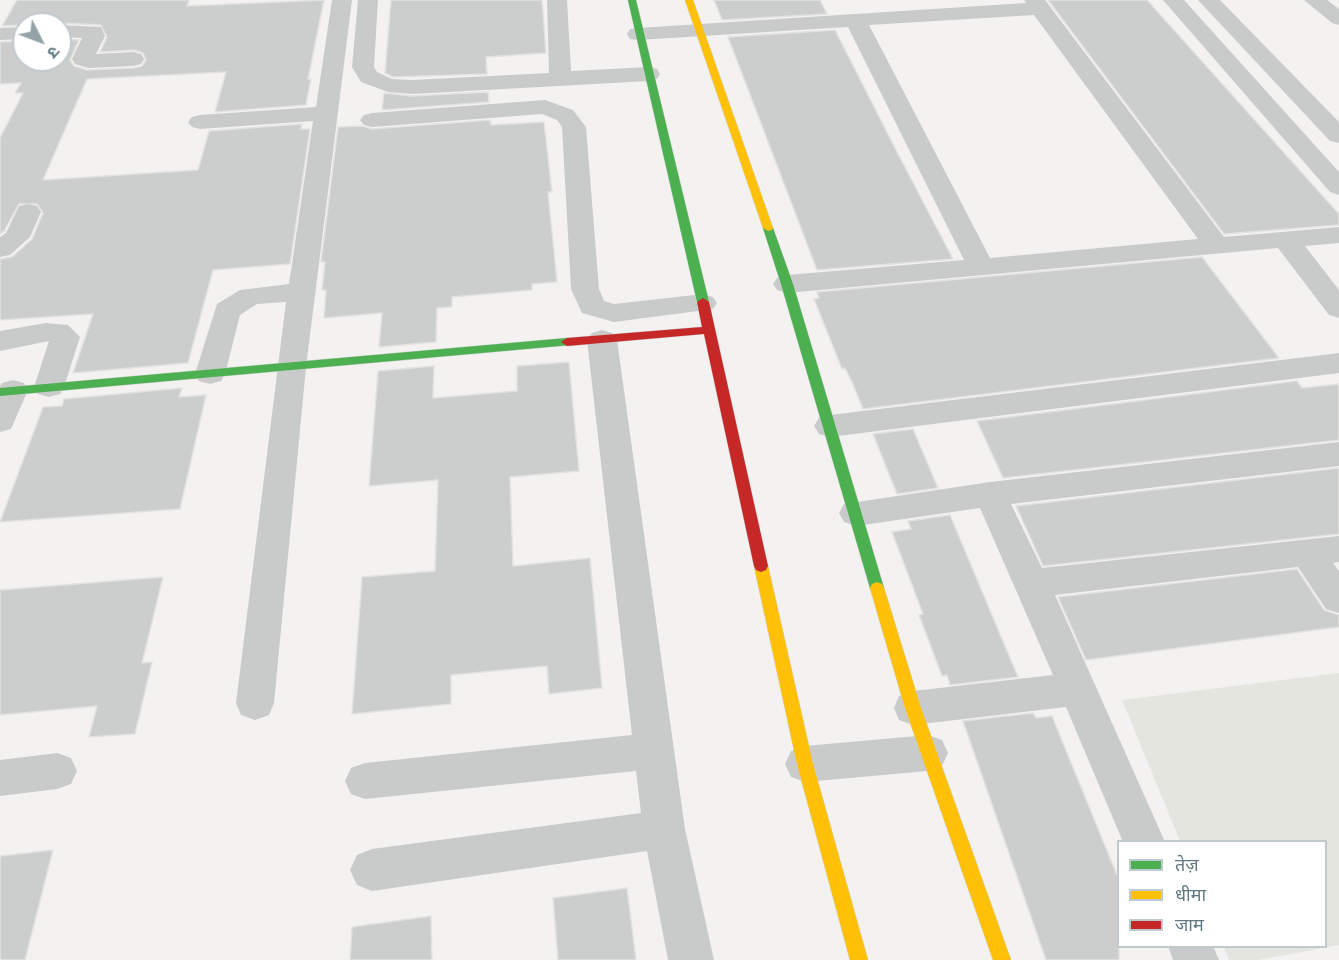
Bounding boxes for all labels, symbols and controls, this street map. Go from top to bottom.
north arrow [12,12,72,72]
text: उ [43,43,64,63]
legend [1117,840,1327,948]
text: तेज़ [1175,853,1199,876]
text: धीमा [1175,883,1206,906]
text: जाम [1175,913,1204,936]

